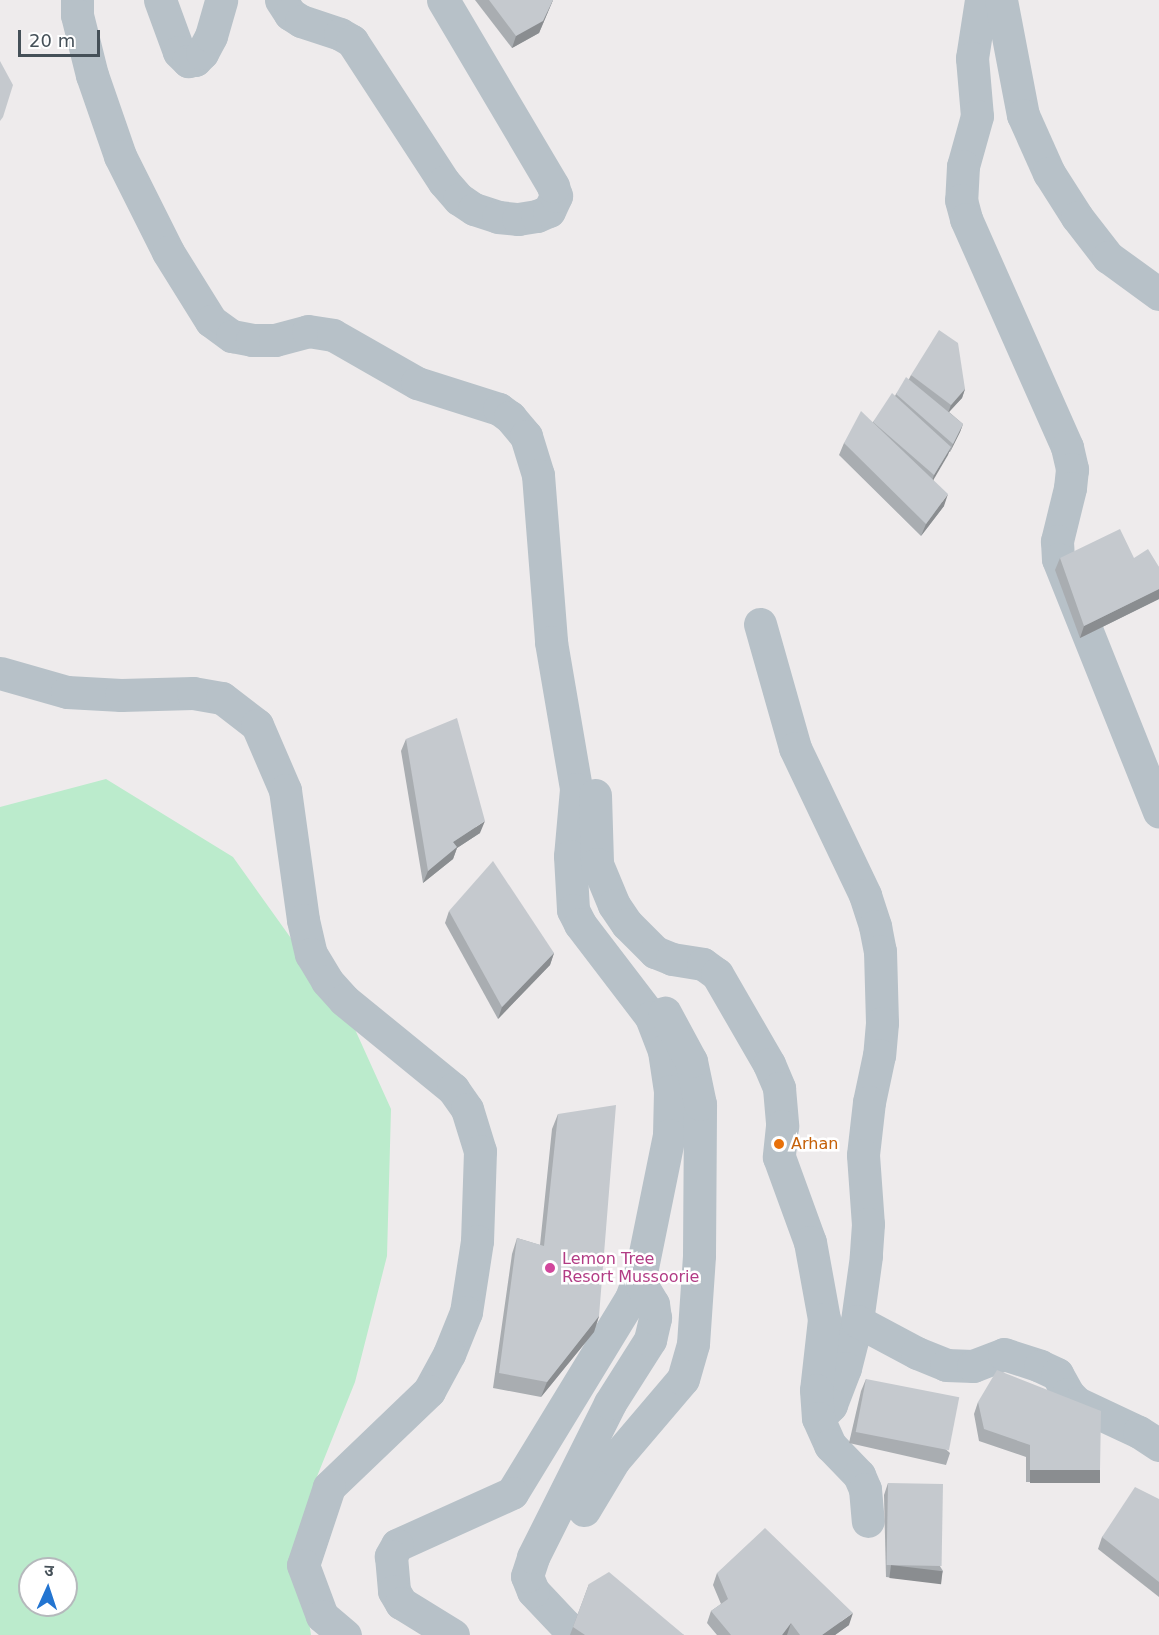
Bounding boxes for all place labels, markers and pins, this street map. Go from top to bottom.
place label: Arhan [791,1134,838,1154]
marker: Arhan [772,1137,786,1151]
place label: Lemon Tree Resort Mussoorie [562,1249,699,1287]
marker: Lemon Tree Resort Mussoorie [543,1261,557,1275]

